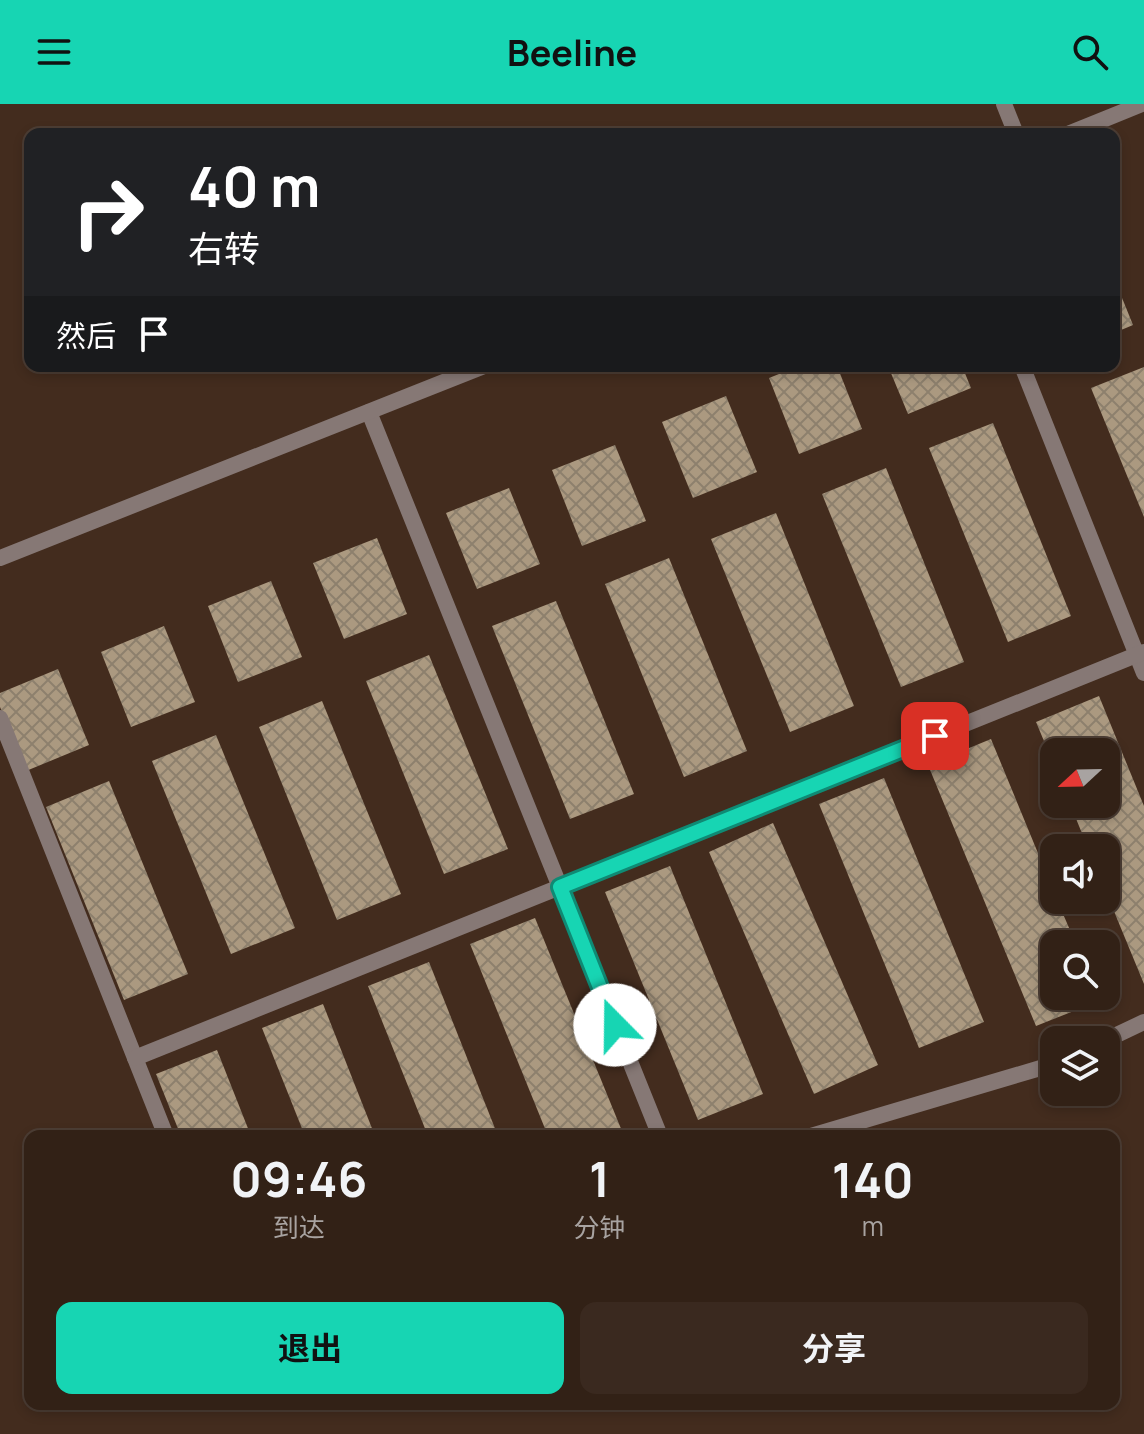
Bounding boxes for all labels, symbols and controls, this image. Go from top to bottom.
text: Beeline [507,28,637,77]
icon: menu [32,30,76,74]
icon: search [1068,30,1112,74]
text: 40 m [188,147,320,224]
icon: right [56,160,160,264]
text: 右转 [188,224,260,273]
icon: arrive [132,312,176,356]
text: 然后 [56,315,116,356]
pin [901,702,969,770]
icon: arrive [913,714,957,758]
north arrow [1040,738,1120,818]
map controls [1040,738,1120,1106]
button: sound [1040,834,1120,914]
button: search [1040,930,1120,1010]
position arrow [573,983,657,1067]
button: layers [1040,1026,1120,1106]
text: 09:46 [230,1146,367,1211]
text: 1 [589,1146,610,1211]
text: 140 [832,1147,914,1212]
text: m [862,1208,884,1244]
text: 到达 [273,1209,325,1245]
text: 分钟 [574,1209,626,1245]
button: 退出 [56,1302,564,1394]
button: 分享 [580,1302,1088,1394]

